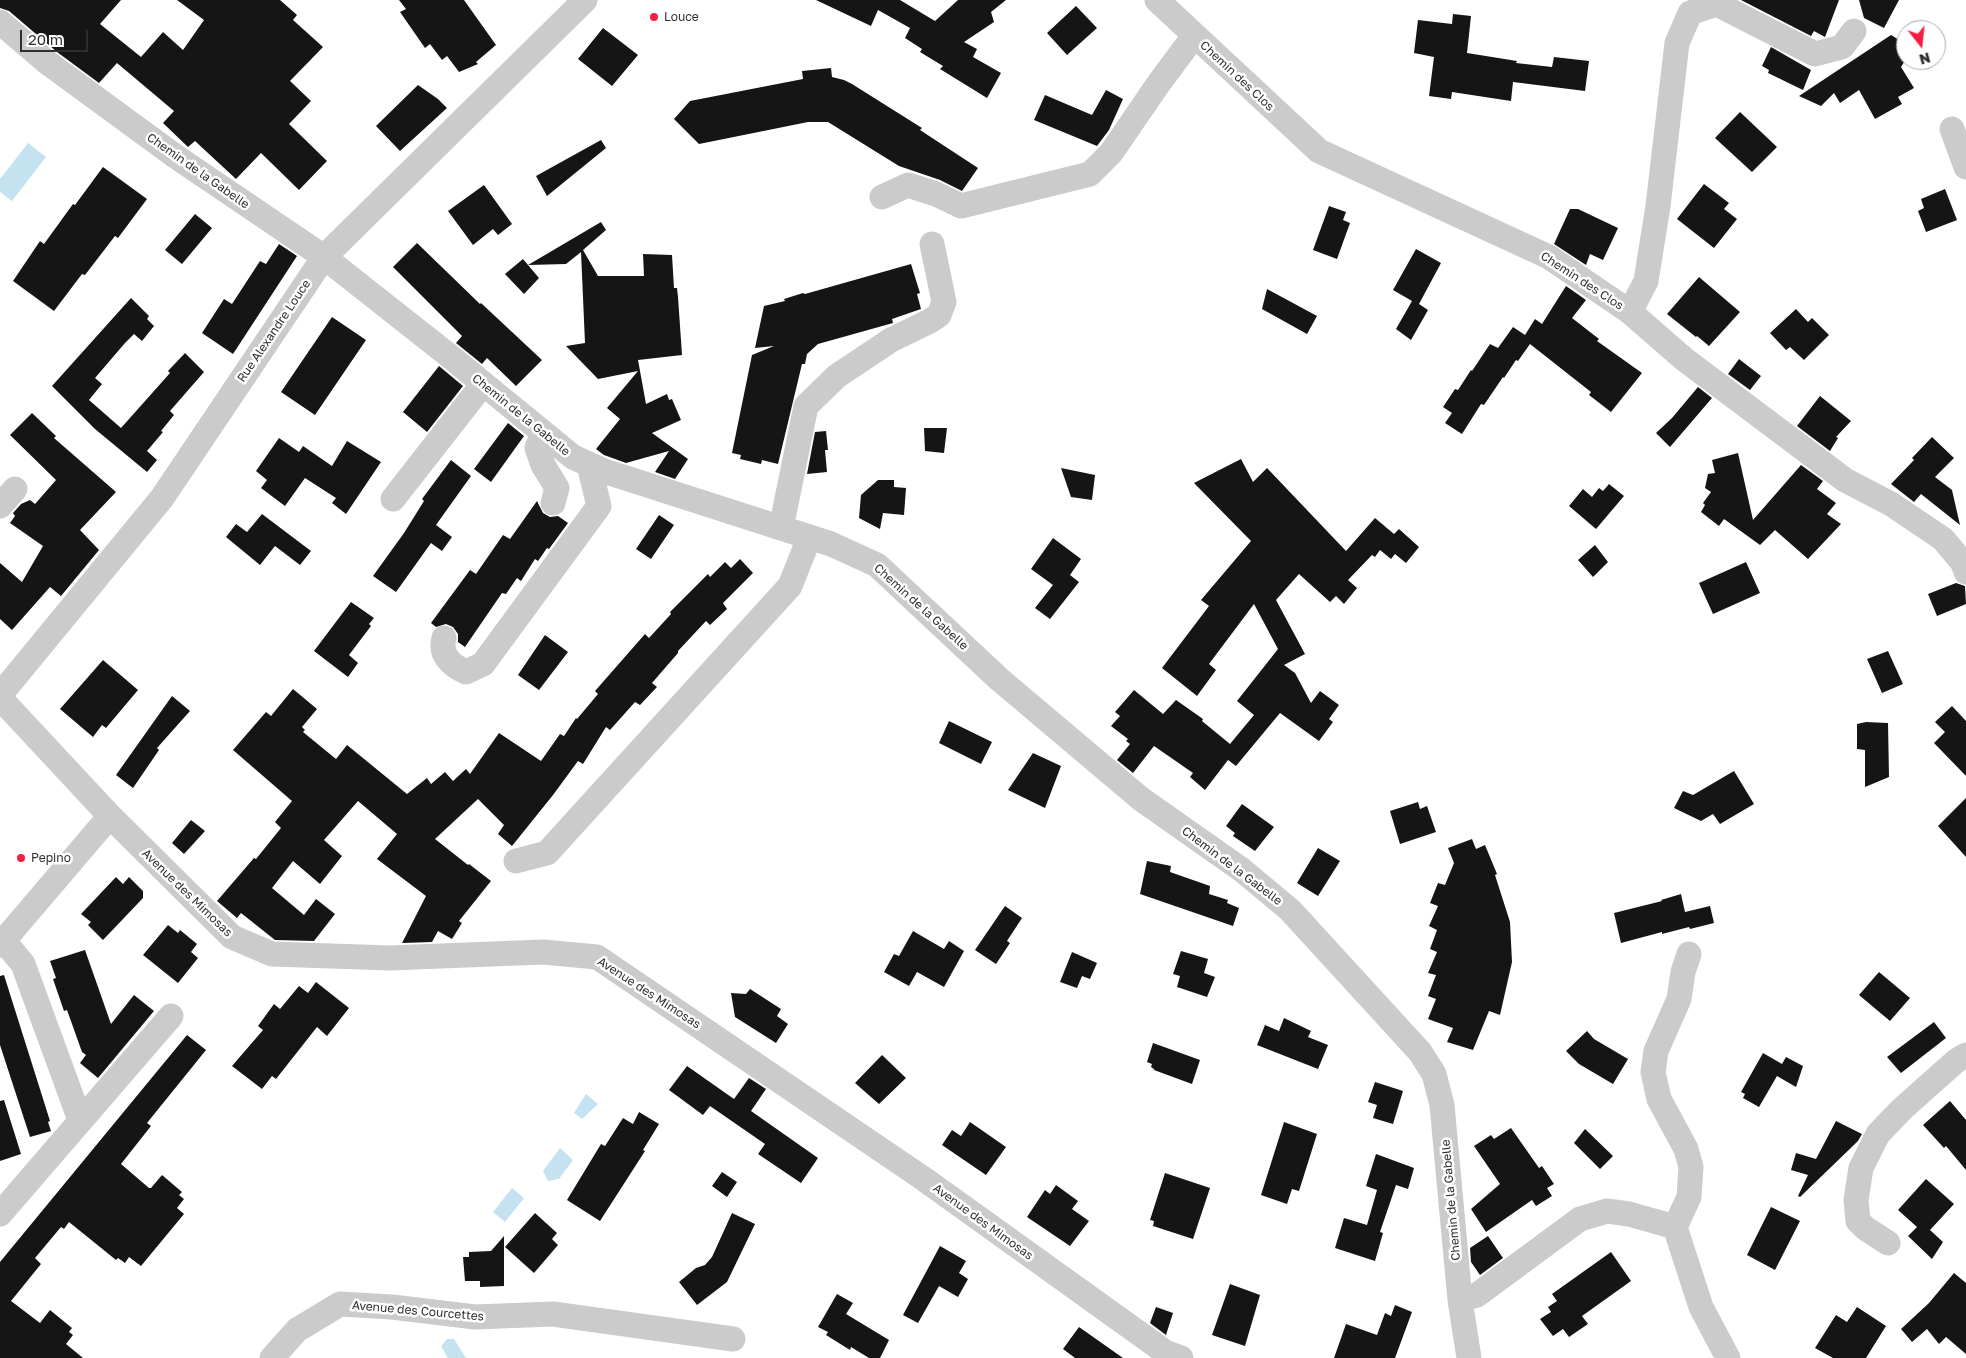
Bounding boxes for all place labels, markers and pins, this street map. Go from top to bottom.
place label: Louce [664,10,699,24]
marker: Louce [648,11,660,23]
place label: Pepino [31,851,71,865]
marker: Pepino [15,852,27,864]

